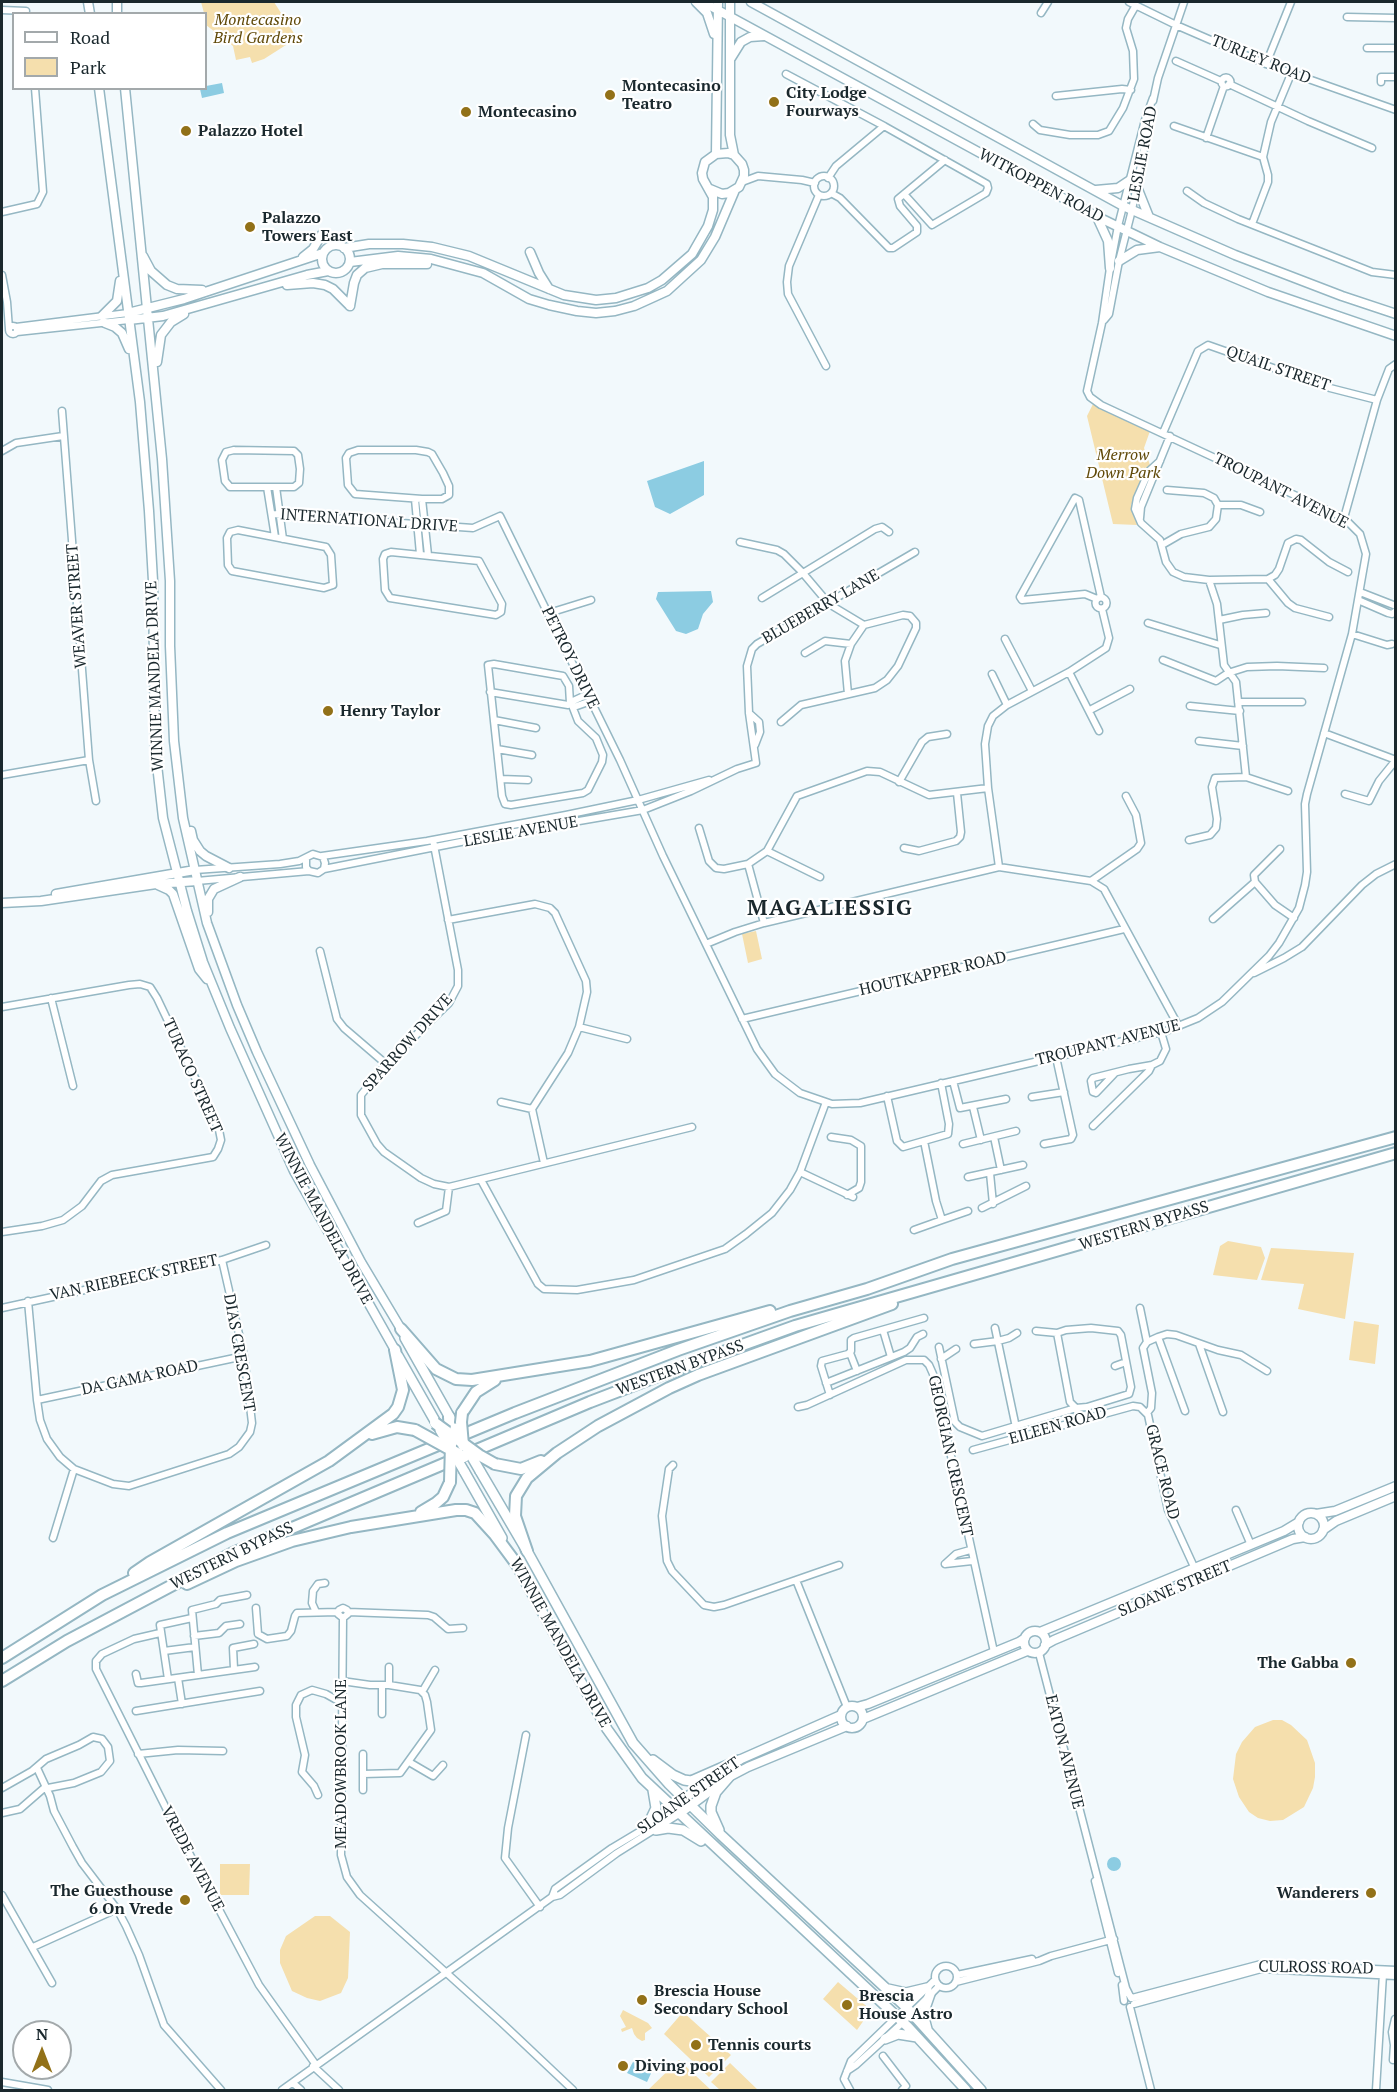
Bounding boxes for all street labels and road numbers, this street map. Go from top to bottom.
street label: TURLEY ROAD [1208,31,1314,89]
street label: LESLIE ROAD [1124,104,1162,204]
street label: WITKOPPEN ROAD [975,145,1107,227]
street label: QUAIL STREET [1223,342,1333,396]
street label: TROUPANT AVENUE [1211,449,1351,533]
street label: INTERNATIONAL DRIVE [279,505,459,537]
street label: WEAVER STREET [63,543,91,669]
street label: BLUEBERRY LANE [759,566,883,648]
street label: WINNIE MANDELA DRIVE [142,580,168,772]
street label: PETROY DRIVE [537,604,603,712]
street label: LESLIE AVENUE [462,813,580,851]
street label: HOUTKAPPER ROAD [858,948,1008,1000]
street label: SPARROW DRIVE [359,990,457,1096]
street label: TURACO STREET [158,1016,226,1136]
street label: TROUPANT AVENUE [1034,1016,1182,1070]
street label: WINNIE MANDELA DRIVE [270,1130,376,1308]
street label: WESTERN BYPASS [1077,1197,1211,1255]
street label: VAN RIEBEECK STREET [48,1251,220,1305]
street label: DIAS CRESCENT [219,1292,259,1414]
street label: WESTERN BYPASS [614,1336,746,1400]
street label: DA GAMA ROAD [80,1356,200,1400]
street label: GEORGIAN CRESCENT [923,1373,977,1539]
street label: EILEEN ROAD [1007,1403,1109,1449]
street label: GRACE ROAD [1141,1422,1183,1522]
street label: WESTERN BYPASS [167,1518,297,1594]
street label: WINNIE MANDELA DRIVE [505,1555,615,1731]
street label: SLOANE STREET [1116,1557,1234,1621]
street label: MEADOWBROOK LANE [331,1679,351,1849]
street label: EATON AVENUE [1041,1693,1087,1811]
street label: SLOANE STREET [634,1753,744,1839]
street label: VREDE AVENUE [156,1803,228,1915]
street label: CULROSS ROAD [1258,1957,1374,1979]

